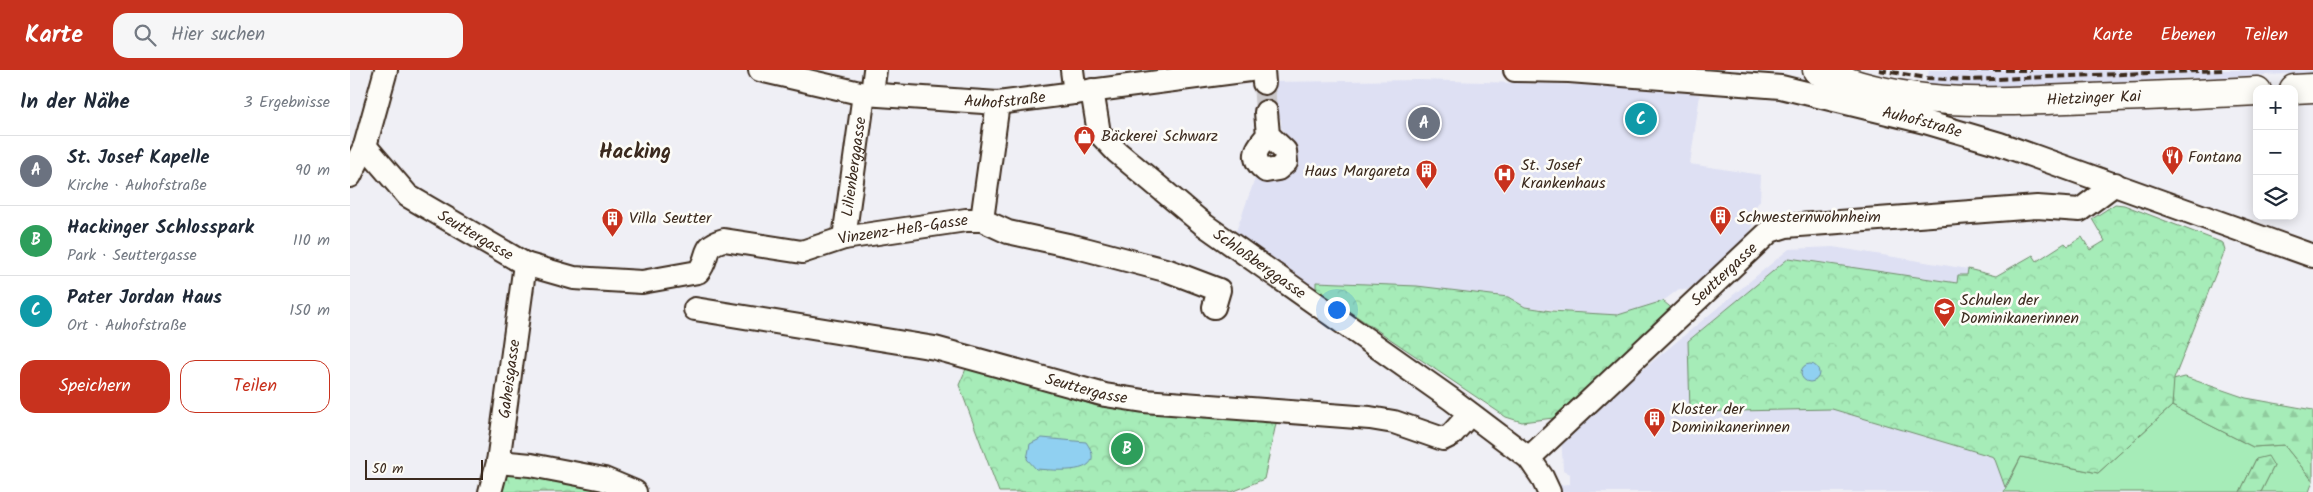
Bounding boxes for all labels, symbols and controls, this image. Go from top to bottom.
search box [113,13,463,58]
text: Karte [25,16,83,55]
text: Hier suchen [171,20,265,50]
icon: search [131,21,159,49]
text: Karte [2092,21,2133,50]
text: Ebenen [2161,21,2216,50]
text: Teilen [2244,21,2288,50]
street label: Auhofstraße [963,84,1047,115]
street label: Hietzinger Kai [2046,84,2143,112]
map controls [2253,85,2298,220]
button: + [2253,85,2298,130]
text: In der Nähe [20,86,130,119]
text: 3 Ergebnisse [243,90,330,115]
pin: C [1625,100,1657,138]
street label: Auhofstraße [1880,100,1965,145]
pin: A [1408,104,1440,142]
street label: Lilienberggasse [835,115,873,218]
shop icon: Bäckerei Schwarz [1073,124,1097,155]
place label: Bäckerei Schwarz [1101,124,1218,149]
button: − [2253,130,2298,175]
district label: Hacking [599,136,671,169]
text: St. Josef Kapelle [67,143,210,173]
restaurant icon: Fontana [2160,145,2184,176]
place label: Fontana [2188,145,2242,170]
place label: St. Josef Krankenhaus [1521,153,1606,196]
text: A [31,158,41,183]
text: 90 m [295,158,330,183]
place label: Haus Margareta [1304,159,1410,184]
building icon: Haus Margareta [1414,159,1438,190]
hospital icon: St. Josef Krankenhaus [1493,162,1517,193]
text: Kirche · Auhofstraße [67,173,207,198]
button: layers [2253,175,2298,220]
street label: Seuttergasse [433,203,518,267]
building icon: Schwesternwohnheim [1709,205,1733,236]
place label: Schwesternwohnheim [1737,205,1881,230]
building icon: Villa Seutter [601,206,625,237]
place label: Villa Seutter [629,206,713,231]
street label: Vinzenz-Heß-Gasse [835,207,970,252]
text: Hackinger Schlosspark [67,213,254,243]
street label: Schloßberggasse [1208,222,1311,306]
text: B [31,228,41,253]
text: 110 m [293,228,330,253]
street label: Seuttergasse [1685,236,1763,312]
text: Park · Seuttergasse [67,243,197,268]
text: Pater Jordan Haus [67,283,222,313]
place label: Schulen der Dominikanerinnen [1960,288,2079,331]
your location [1324,297,1350,323]
school or university icon: Schulen der Dominikanerinnen [1932,297,1956,328]
text: C [31,298,41,323]
text: 150 m [289,298,330,323]
text: Ort · Auhofstraße [67,313,187,338]
street label: Gaheisgasse [492,338,527,420]
button: Speichern [20,360,170,413]
button: Teilen [180,360,330,413]
street label: Seuttergasse [1042,367,1129,411]
place label: Kloster der Dominikanerinnen [1671,397,1790,440]
building icon: Kloster der Dominikanerinnen [1643,406,1667,437]
pin: B [1111,430,1143,468]
scale bar [365,457,482,480]
text: 50 m [372,458,403,480]

